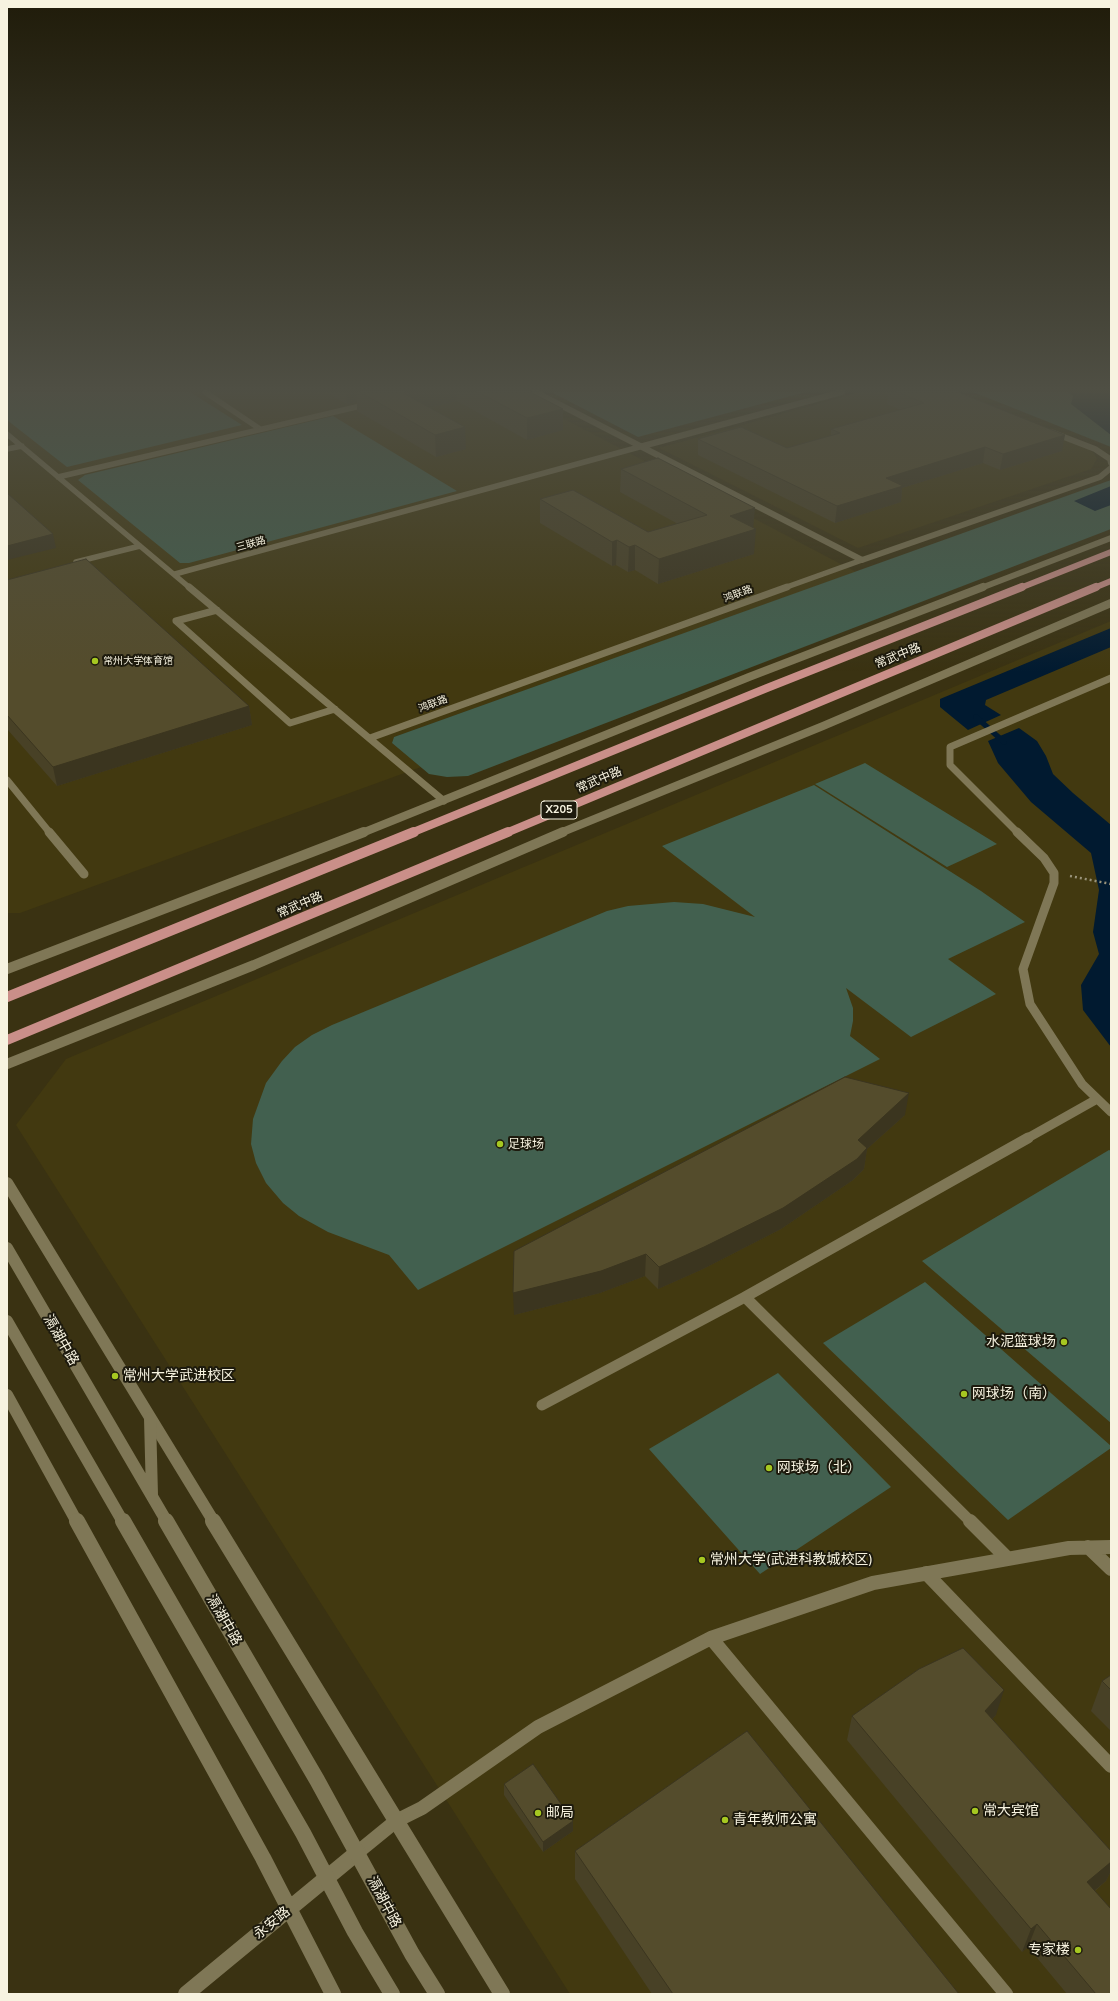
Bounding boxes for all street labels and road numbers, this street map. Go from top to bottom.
street label: 三联路 [235,534,267,554]
street label: 鸿联路 [722,583,754,605]
street label: 常武中路 [873,640,923,672]
street label: 鸿联路 [417,693,449,715]
street label: 常武中路 [574,764,624,796]
road number: X205 [541,801,577,819]
street label: 常武中路 [275,889,325,921]
street label: 滆湖中路 [40,1312,82,1368]
street label: 滆湖中路 [203,1592,245,1648]
street label: 滆湖中路 [363,1873,405,1931]
street label: 永安路 [250,1903,294,1943]

